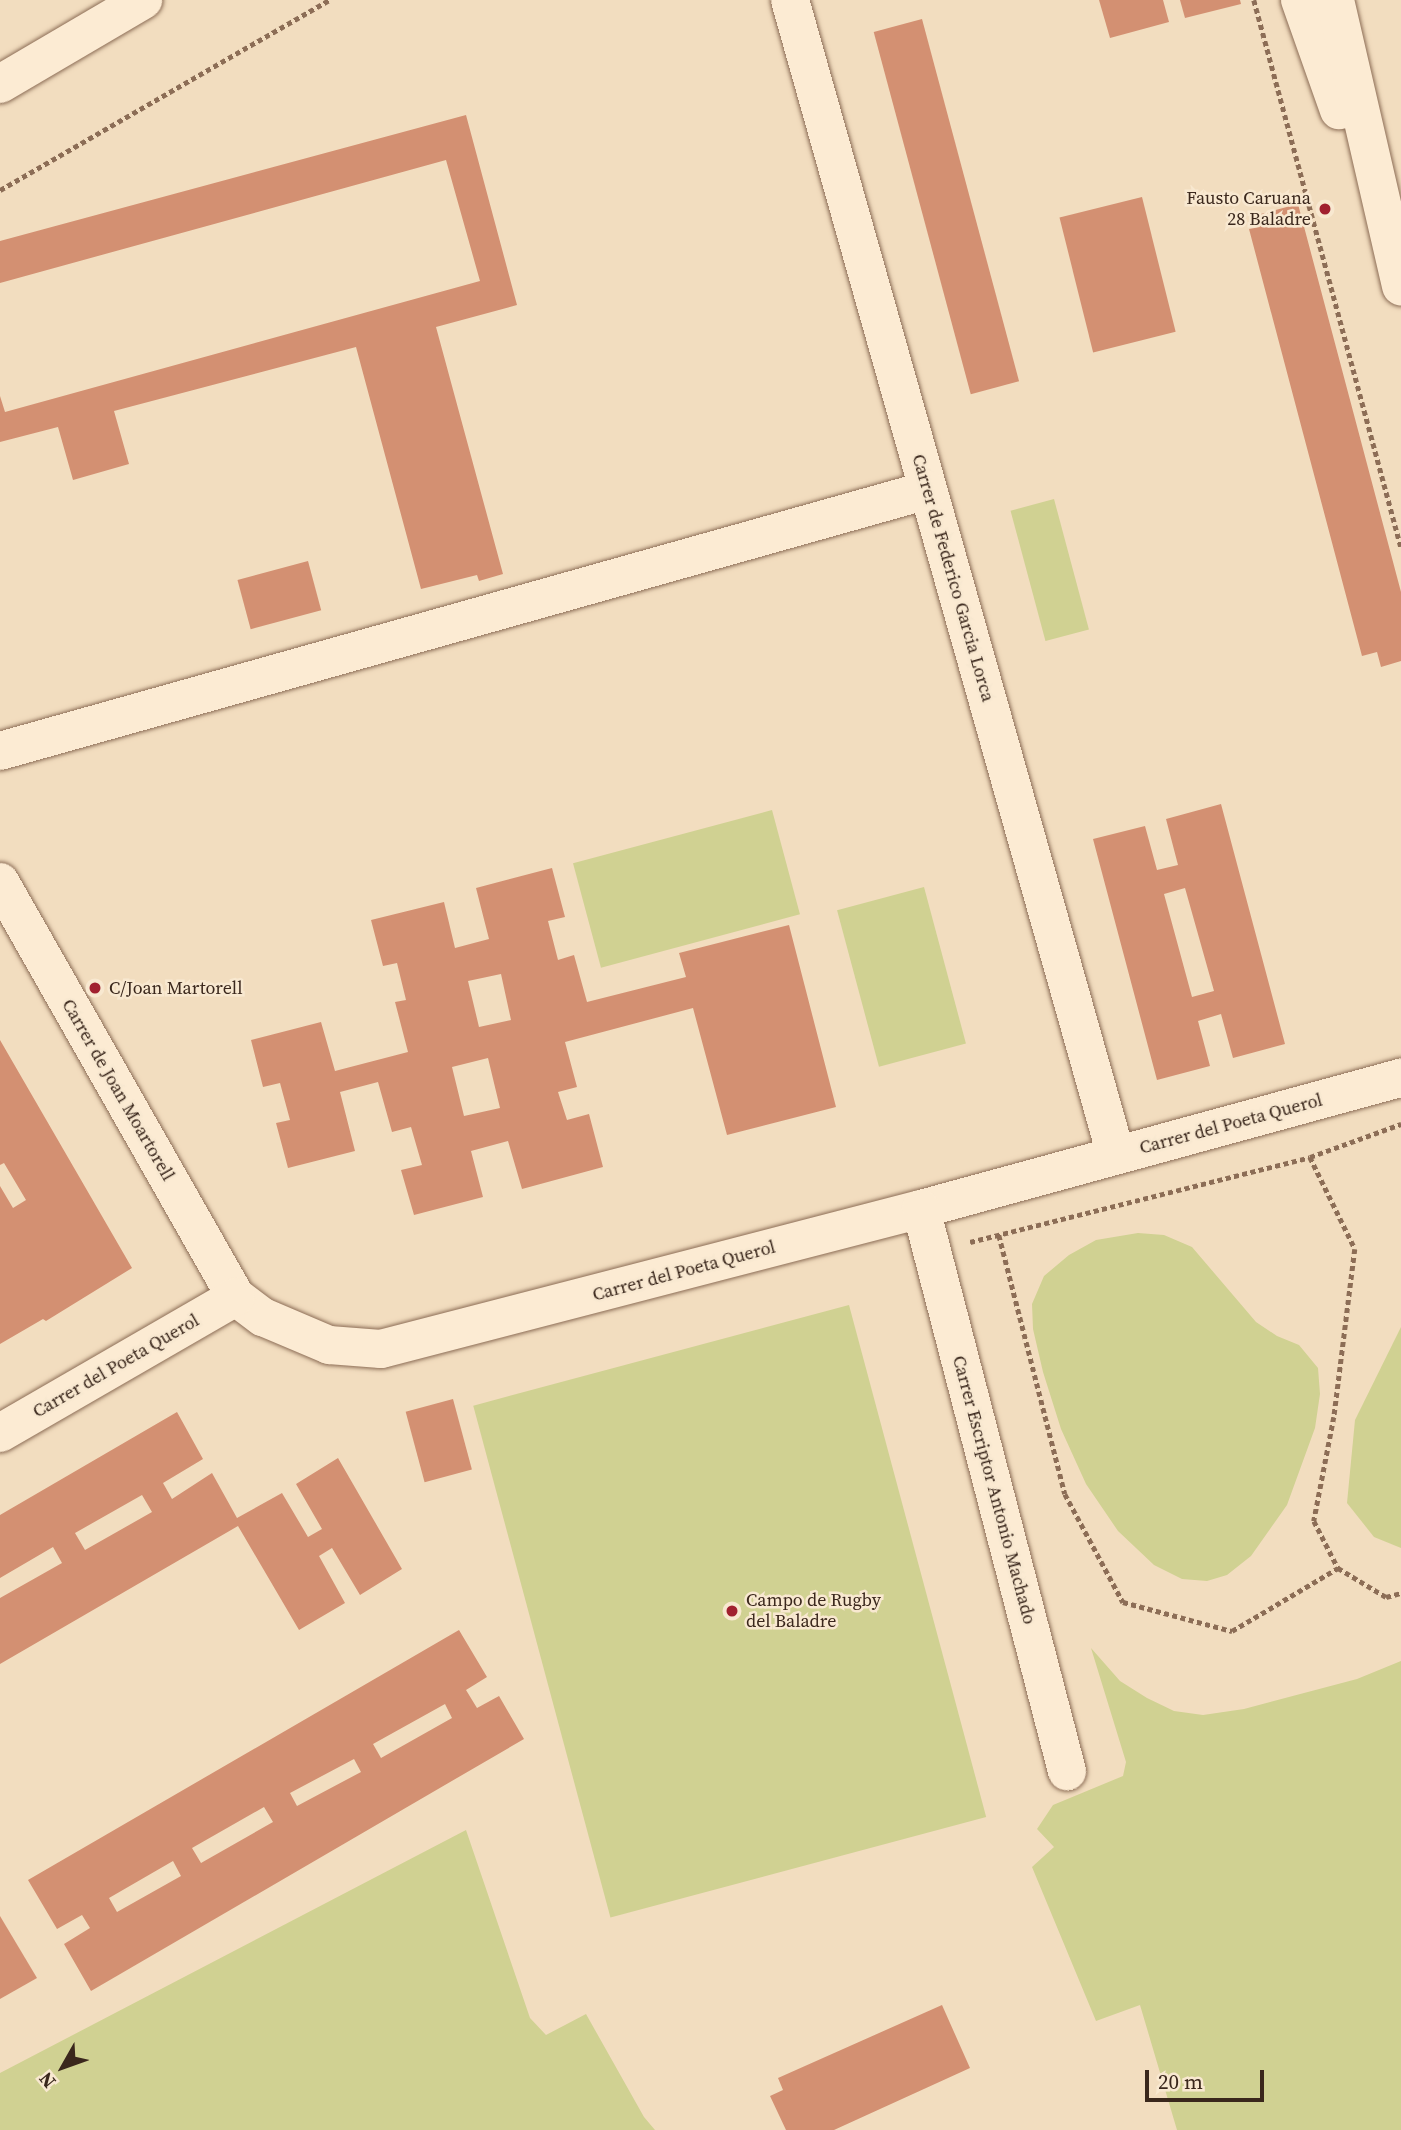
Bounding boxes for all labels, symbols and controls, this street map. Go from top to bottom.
place label: Fausto Caruana 28 Baladre [1186,188,1311,230]
marker: Fausto Caruana 28 Baladre [1317,201,1333,217]
street label: Carrer de Federico Garcia Lorca [907,452,999,704]
place label: C/Joan Martorell [109,977,243,999]
marker: C/Joan Martorell [87,980,103,996]
street label: Carrer de Joan Moartorell [57,995,179,1185]
street label: Carrer del Poeta Querol [1137,1089,1325,1159]
street label: Carrer del Poeta Querol [590,1236,778,1306]
street label: Carrer del Poeta Querol [29,1310,203,1422]
street label: Carrer Escriptor Antonio Machado [948,1353,1040,1627]
place label: Campo de Rugby del Baladre [746,1590,881,1632]
marker: Campo de Rugby del Baladre [724,1603,740,1619]
north arrow [28,2032,98,2102]
scale bar [1149,2056,1268,2100]
text: N [33,2067,61,2094]
text: 20 m [1158,2067,1203,2096]

